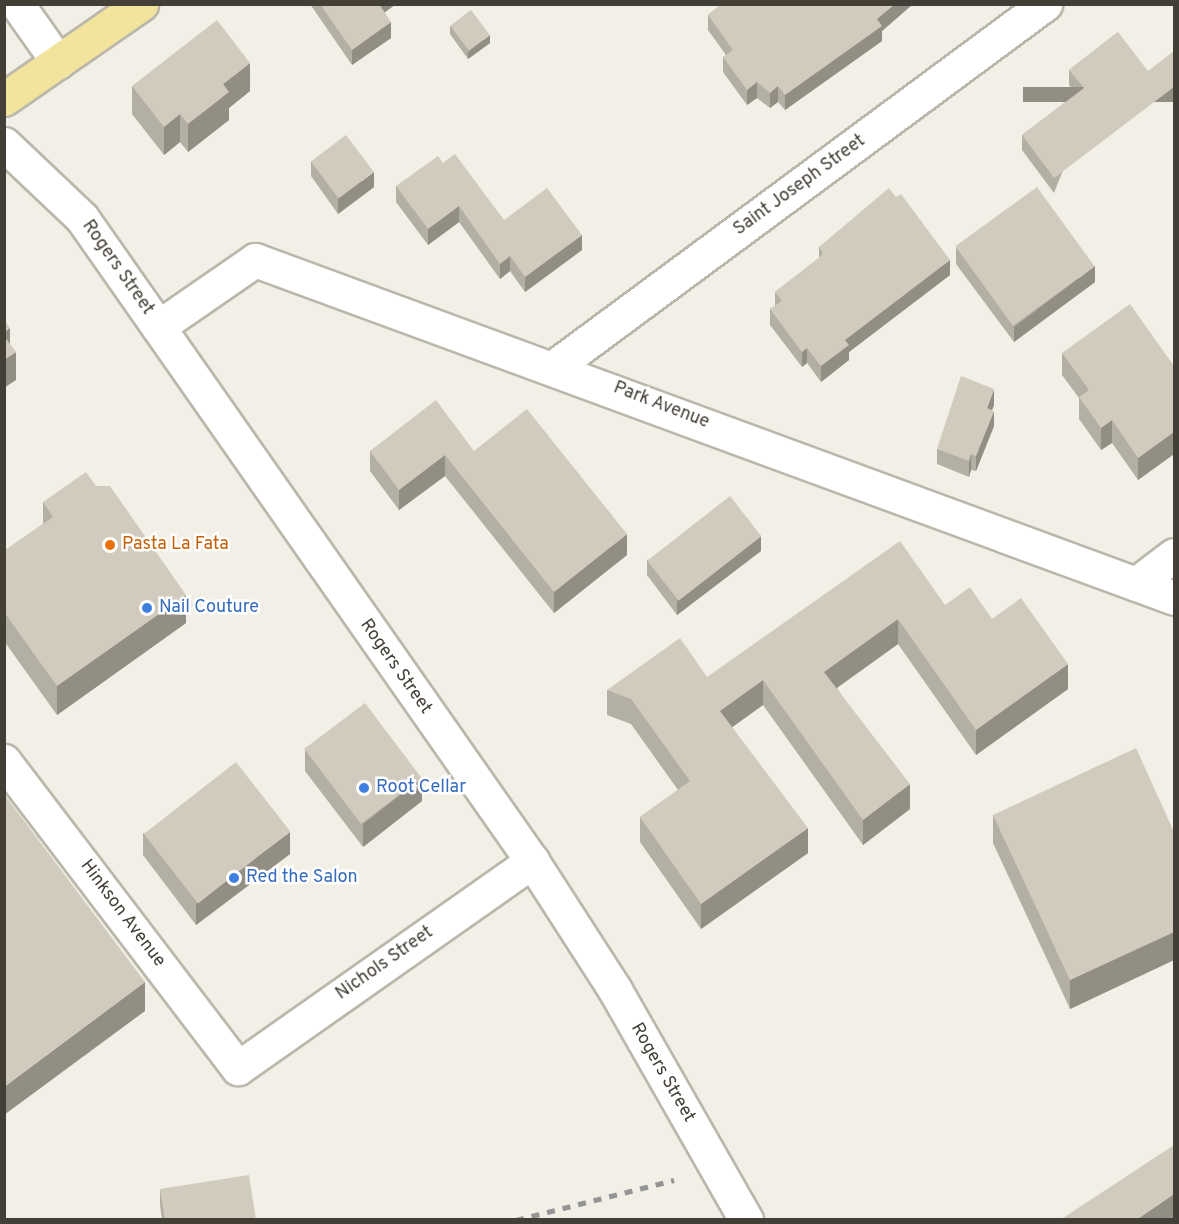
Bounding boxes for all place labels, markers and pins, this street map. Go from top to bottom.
place label: Pasta La Fata [122,534,229,556]
marker: Pasta La Fata [103,538,117,552]
place label: Nail Couture [159,597,259,619]
marker: Nail Couture [140,601,154,615]
place label: Root Cellar [376,777,466,799]
marker: Root Cellar [357,781,371,795]
place label: Red the Salon [246,867,358,889]
marker: Red the Salon [227,871,241,885]

